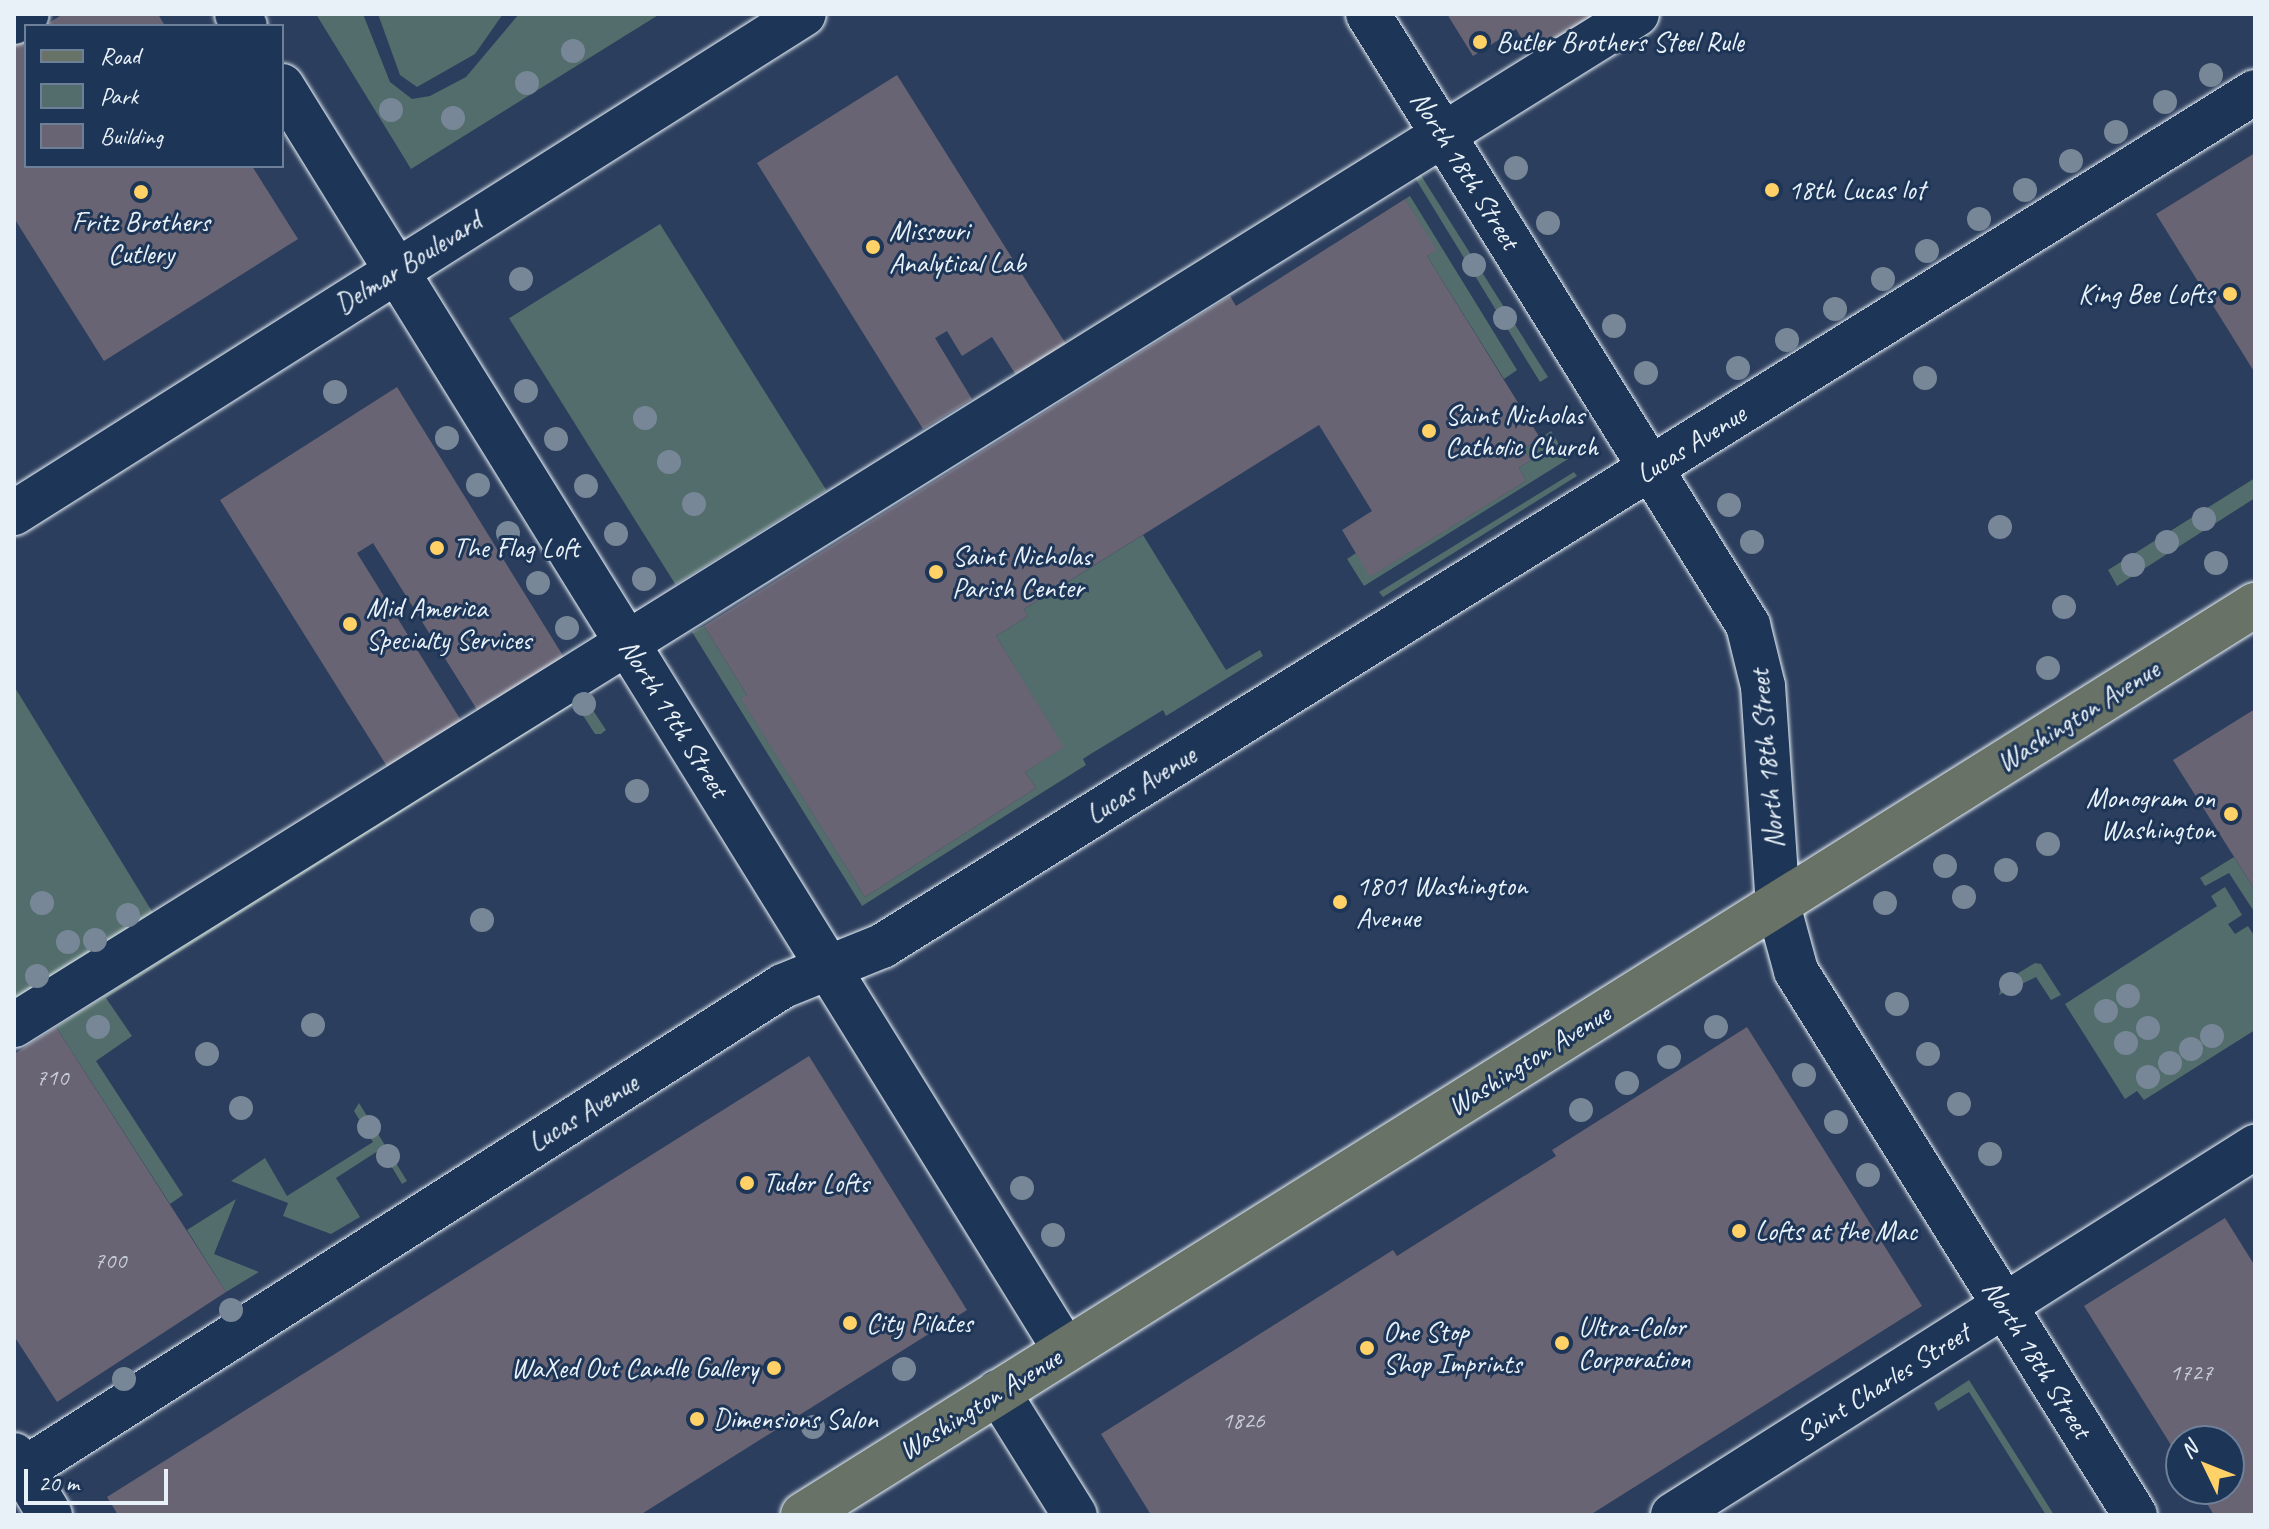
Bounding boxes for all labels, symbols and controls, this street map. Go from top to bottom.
legend [24,24,284,168]
place label: Butler Brothers Steel Rule [1496,25,1745,59]
marker: Butler Brothers Steel Rule [1471,33,1489,51]
text: Road [100,41,140,71]
text: Park [100,81,138,111]
street label: North 18th Street [1403,85,1527,255]
text: Building [100,121,163,151]
place label: 18th Lucas lot [1788,173,1924,207]
marker: 18th Lucas lot [1763,181,1781,199]
marker: Fritz Brothers Cutlery [132,183,150,201]
street label: Delmar Boulevard [328,204,488,322]
place label: Fritz Brothers Cutlery [72,205,210,271]
place label: Missouri Analytical Lab [889,214,1026,280]
marker: Missouri Analytical Lab [864,238,882,256]
place label: King Bee Lofts [2078,277,2214,311]
marker: King Bee Lofts [2221,285,2239,303]
street label: Lucas Avenue [1630,397,1752,491]
place label: Saint Nicholas Catholic Church [1445,398,1599,464]
marker: Saint Nicholas Catholic Church [1420,422,1438,440]
place label: The Flag Loft [453,531,580,565]
marker: The Flag Loft [428,539,446,557]
place label: Saint Nicholas Parish Center [952,539,1092,605]
marker: Saint Nicholas Parish Center [927,563,945,581]
place label: Mid America Specialty Services [366,591,532,657]
marker: Mid America Specialty Services [341,615,359,633]
street label: North 19th Street [612,633,736,803]
street label: Washington Avenue [1991,653,2165,779]
street label: North 18th Street [1742,668,1792,850]
street label: Lucas Avenue [1080,738,1202,832]
place label: Monogram on Washington [2086,781,2215,847]
marker: Monogram on Washington [2222,805,2240,823]
place label: 1801 Washington Avenue [1356,869,1527,935]
marker: 1801 Washington Avenue [1331,893,1349,911]
street label: Washington Avenue [1442,997,1616,1123]
house number: 710 [36,1064,68,1092]
street label: Lucas Avenue [522,1066,644,1160]
place label: Tudor Lofts [763,1166,869,1200]
marker: Tudor Lofts [738,1174,756,1192]
place label: Lofts at the Mac [1755,1214,1918,1248]
marker: Lofts at the Mac [1730,1222,1748,1240]
house number: 700 [94,1247,126,1275]
street label: North 18th Street [1975,1274,2099,1444]
place label: City Pilates [866,1306,972,1340]
place label: Ultra-Color Corporation [1578,1310,1690,1376]
marker: City Pilates [841,1314,859,1332]
place label: One Stop Shop Imprints [1383,1315,1522,1381]
street label: Saint Charles Street [1790,1316,1976,1450]
marker: Ultra-Color Corporation [1553,1334,1571,1352]
marker: One Stop Shop Imprints [1358,1339,1376,1357]
street label: Washington Avenue [893,1341,1067,1467]
place label: WaXed Out Candle Gallery [510,1351,758,1385]
marker: WaXed Out Candle Gallery [765,1359,783,1377]
house number: 1727 [2169,1359,2213,1387]
place label: Dimensions Salon [713,1402,879,1436]
house number: 1826 [1221,1407,1265,1435]
marker: Dimensions Salon [688,1410,706,1428]
north arrow [2165,1425,2245,1505]
text: N [2174,1435,2204,1465]
scale bar [28,1453,172,1503]
text: 20 m [38,1468,79,1498]

